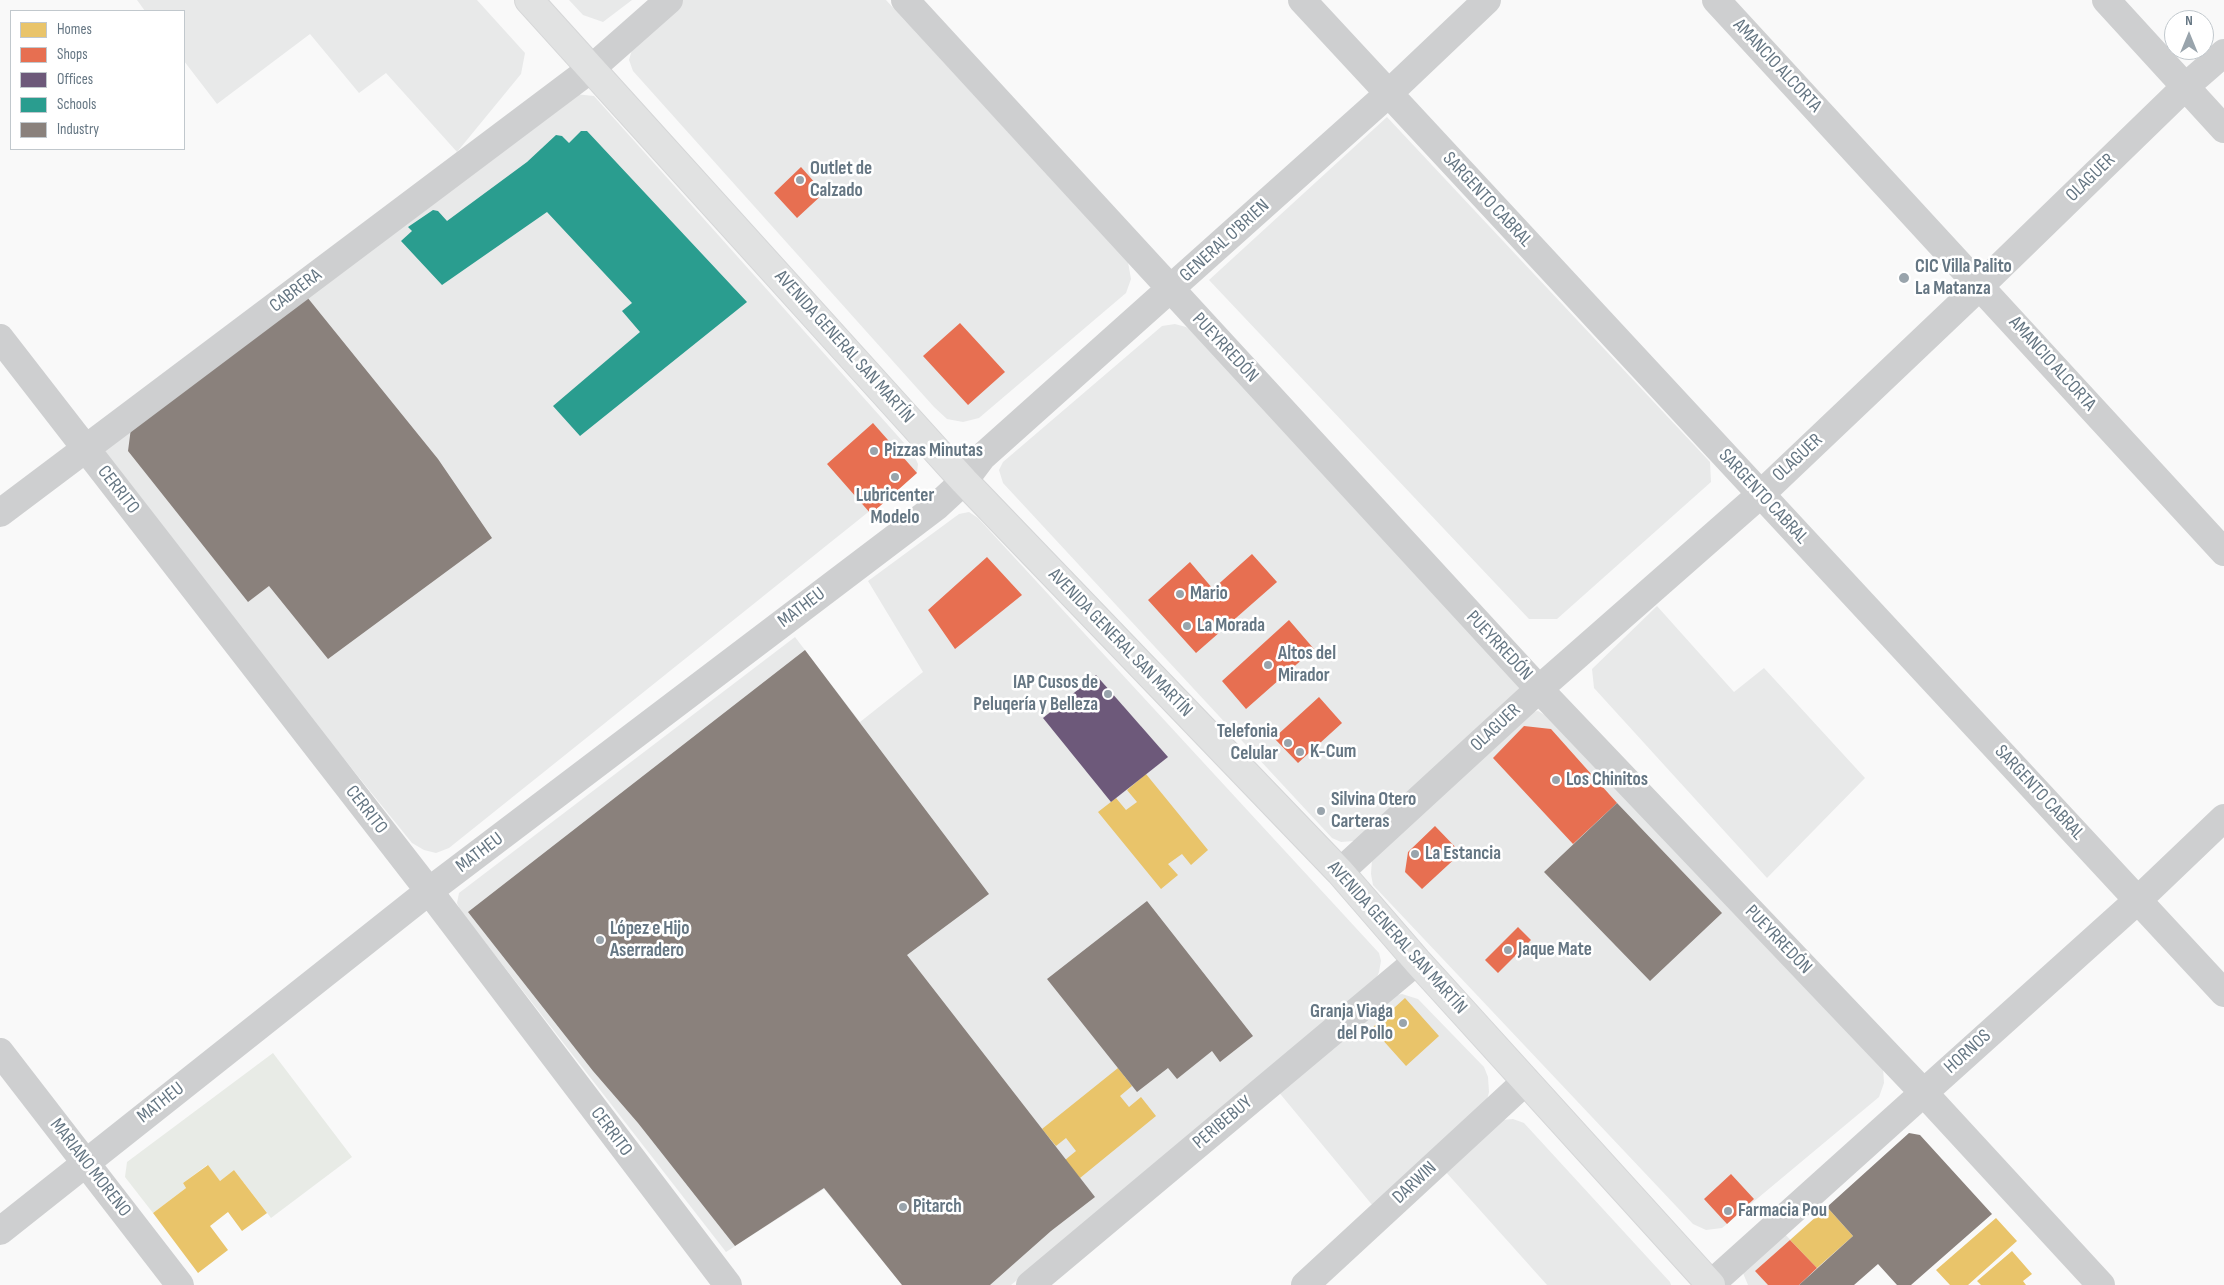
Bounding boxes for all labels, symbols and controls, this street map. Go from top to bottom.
legend [10,10,185,150]
north arrow [2164,10,2214,60]
text: N [2185,12,2193,29]
street label: AMANCIO ALCORTA [1728,15,1826,117]
text: Homes [57,20,92,39]
text: Shops [57,45,88,64]
text: Offices [57,70,93,89]
text: Schools [57,95,96,114]
text: Industry [57,120,99,139]
street label: SARGENTO CABRAL [1437,148,1537,252]
street label: OLAGUER [2061,149,2121,207]
place label: Outlet de Calzado [810,158,872,202]
marker: Outlet de Calzado [794,174,806,186]
street label: GENERAL O'BRIEN [1176,195,1274,287]
place label: CIC Villa Palito La Matanza [1915,256,2012,300]
street label: CABRERA [266,264,326,318]
street label: AVENIDA GENERAL SAN MARTÍN [769,266,919,428]
marker: CIC Villa Palito La Matanza [1897,271,1911,285]
street label: PUEYRREDÓN [1187,308,1263,388]
street label: AMANCIO ALCORTA [2004,312,2100,416]
street label: OLAGUER [1768,429,1828,487]
place label: Pizzas Minutas [884,440,983,462]
marker: Pizzas Minutas [868,445,880,457]
street label: SARGENTO CABRAL [1713,445,1813,549]
street label: CERRITO [92,461,144,519]
marker: Lubricenter Modelo [889,471,901,483]
place label: Lubricenter Modelo [856,485,934,529]
street label: AVENIDA GENERAL SAN MARTÍN [1043,564,1197,722]
street label: MATHEU [774,583,830,633]
place label: Mario [1190,583,1228,605]
marker: Mario [1174,588,1186,600]
street label: PUEYRREDÓN [1461,606,1537,686]
place label: La Morada [1197,615,1265,637]
marker: La Morada [1181,620,1193,632]
place label: Altos del Mirador [1278,643,1336,687]
marker: Altos del Mirador [1262,659,1274,671]
place label: IAP Cusos de Peluqería y Belleza [973,672,1098,716]
marker: IAP Cusos de Peluqería y Belleza [1102,688,1114,700]
street label: OLAGUER [1466,699,1526,757]
place label: Telefonia Celular [1217,721,1278,765]
marker: Telefonia Celular [1282,737,1294,749]
place label: K-Cum [1310,741,1356,763]
street label: SARGENTO CABRAL [1989,741,2089,845]
marker: K-Cum [1294,746,1306,758]
place label: Los Chinitos [1566,769,1648,791]
marker: Los Chinitos [1550,774,1562,786]
street label: CERRITO [340,781,392,839]
place label: Silvina Otero Carteras [1331,789,1416,833]
marker: Silvina Otero Carteras [1315,805,1327,817]
street label: MATHEU [452,828,508,878]
place label: La Estancia [1425,843,1501,865]
marker: La Estancia [1409,848,1421,860]
street label: AVENIDA GENERAL SAN MARTÍN [1322,857,1472,1019]
street label: PUEYRREDÓN [1740,901,1816,979]
place label: López e Hijo Aserradero [610,918,689,962]
marker: López e Hijo Aserradero [594,934,606,946]
place label: Jaque Mate [1518,939,1592,961]
marker: Jaque Mate [1502,944,1514,956]
place label: Granja Viaga del Pollo [1310,1001,1393,1045]
marker: Granja Viaga del Pollo [1397,1017,1409,1029]
street label: HORNOS [1940,1025,1996,1079]
street label: MATHEU [133,1078,189,1128]
street label: PERIBEBUY [1189,1092,1257,1154]
street label: CERRITO [585,1103,637,1161]
street label: MARIANO MORENO [45,1114,135,1222]
street label: DARWIN [1388,1157,1442,1209]
place label: Pitarch [913,1196,962,1218]
place label: Farmacia Pou [1738,1200,1827,1222]
marker: Pitarch [897,1201,909,1213]
marker: Farmacia Pou [1722,1205,1734,1217]

